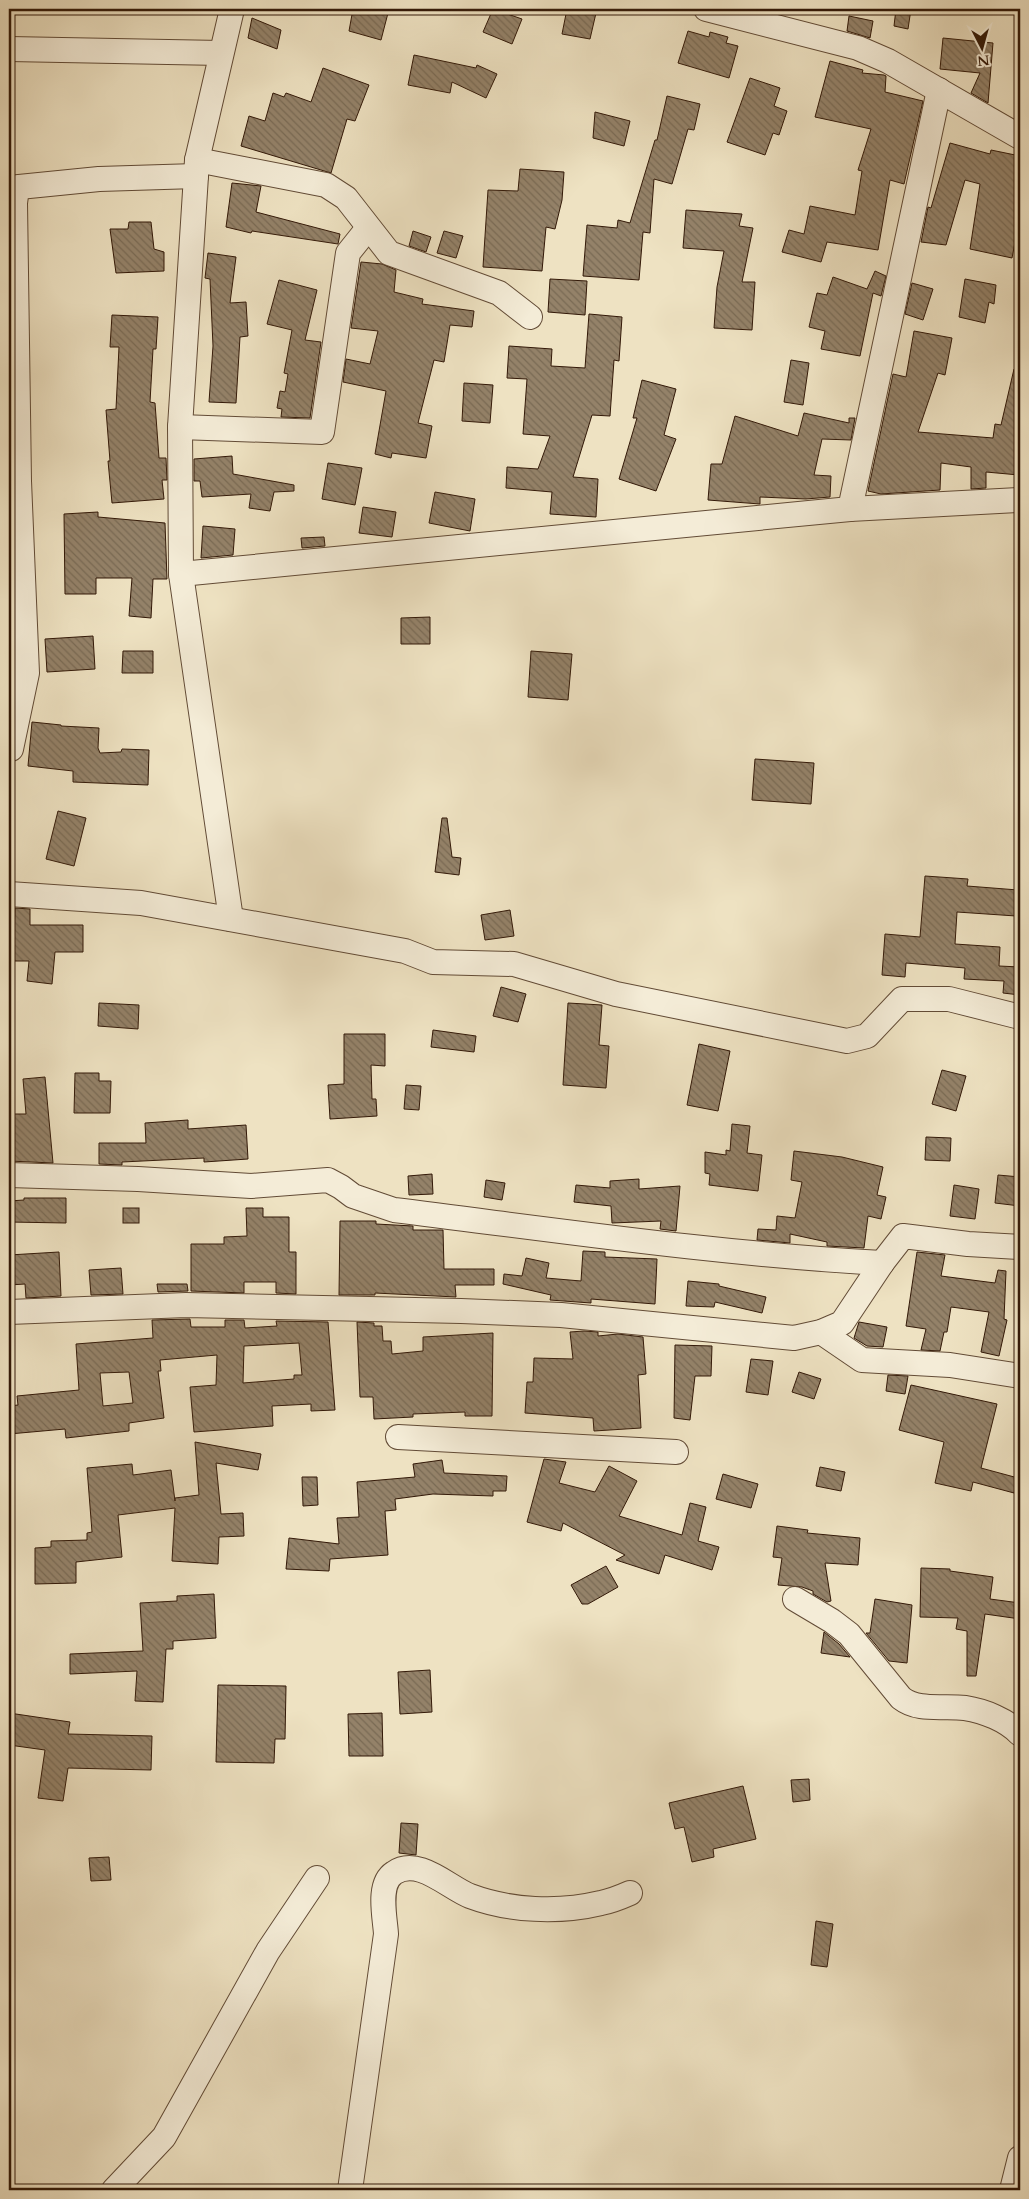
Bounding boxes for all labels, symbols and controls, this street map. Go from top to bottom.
north arrow [956,22,1006,72]
text: N [976,50,990,71]

